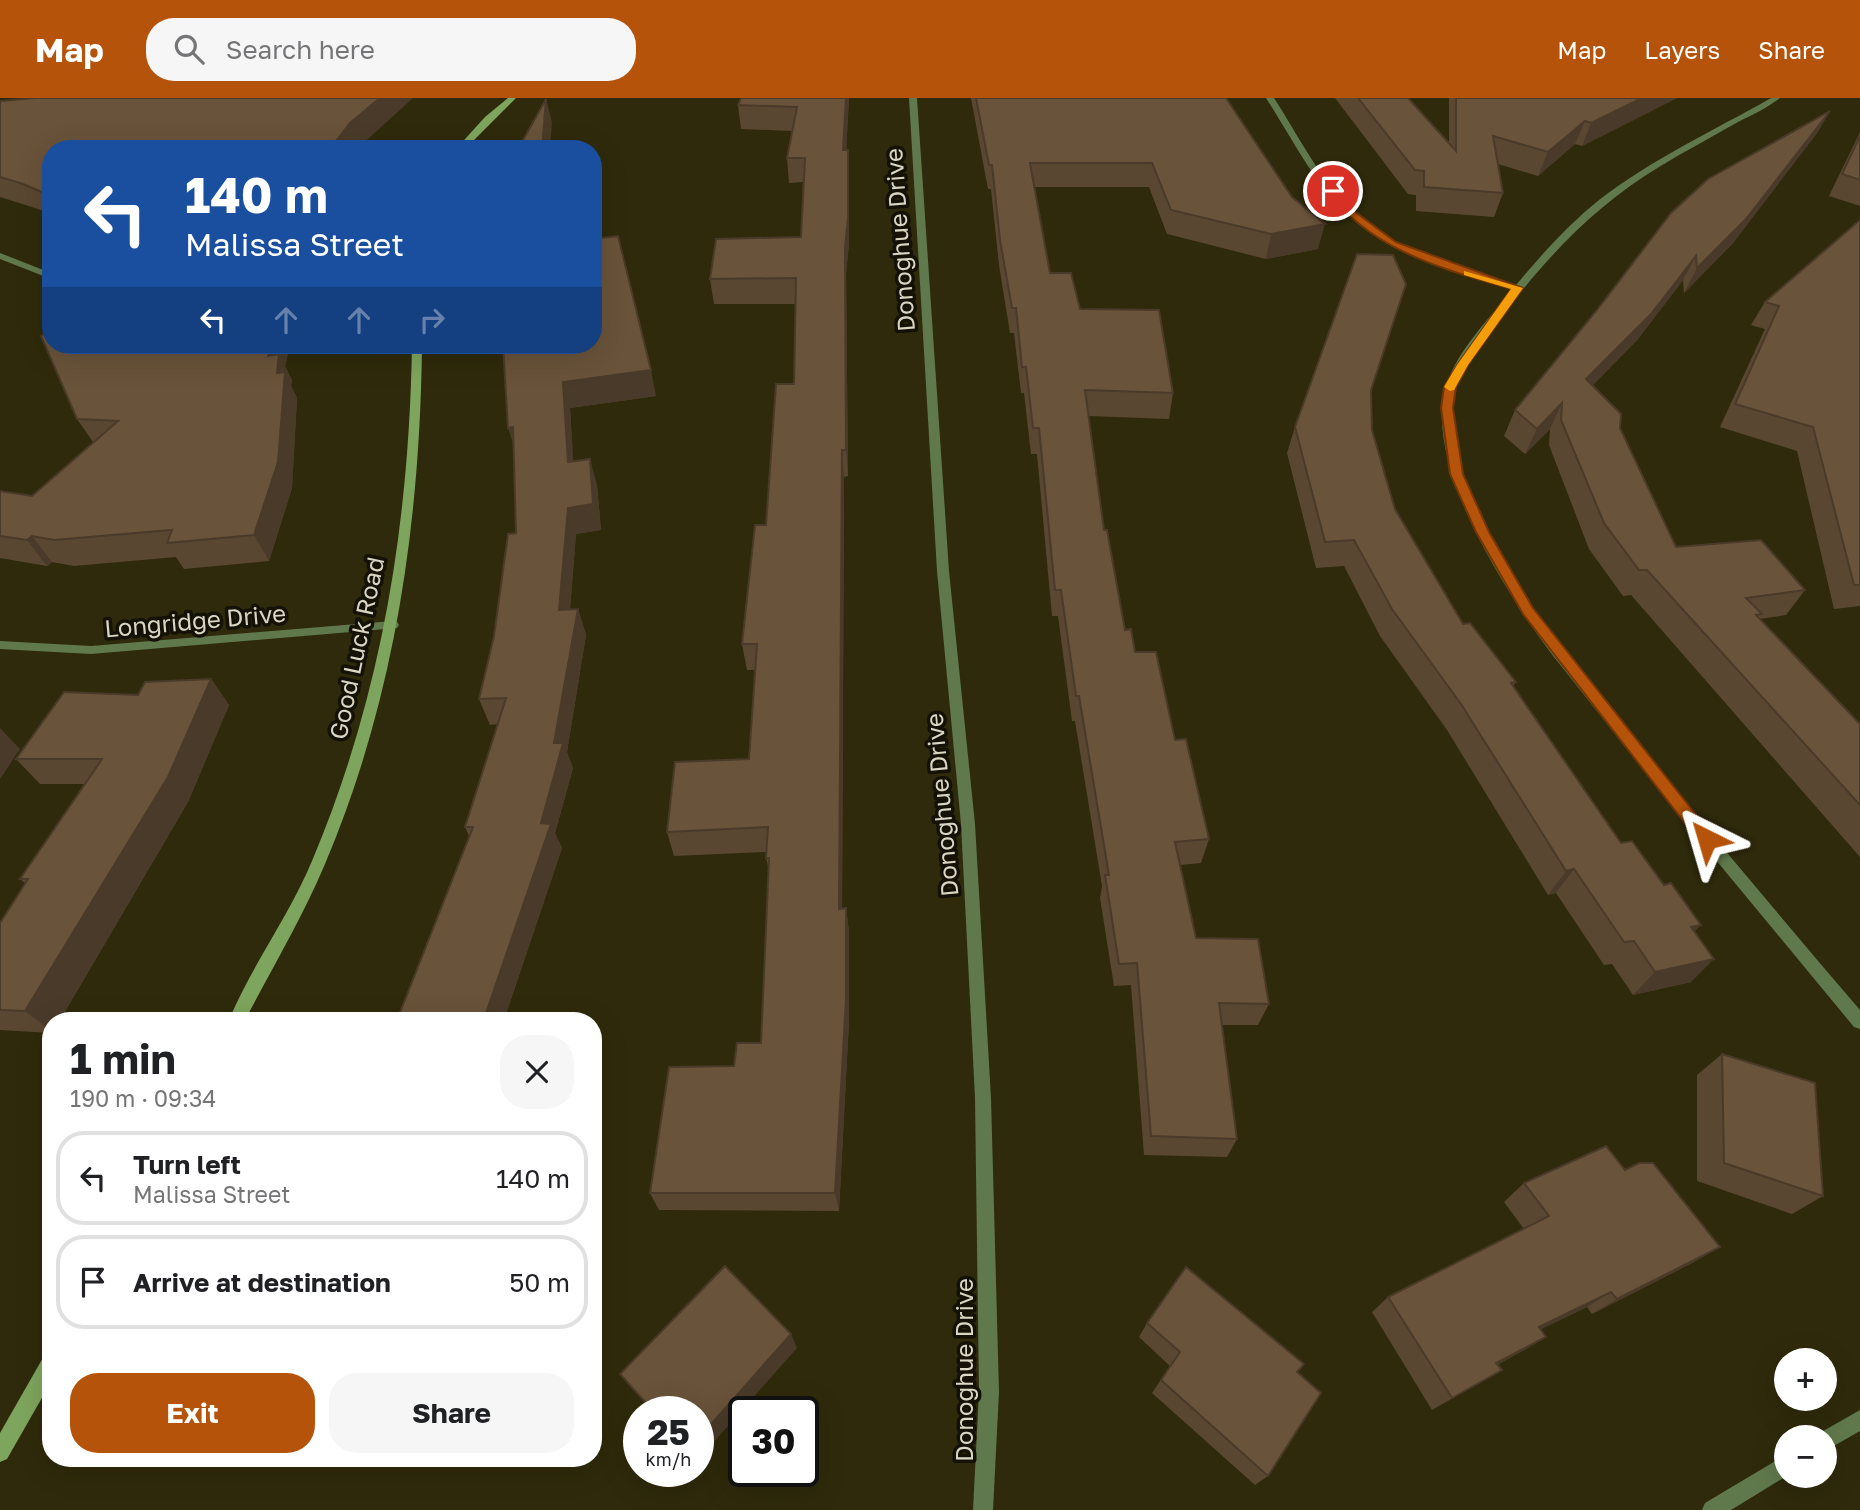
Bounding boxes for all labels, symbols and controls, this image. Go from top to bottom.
search box [146,18,636,81]
text: Map [35,30,104,69]
icon: search [170,30,208,68]
text: Search here [226,34,375,65]
text: Map [1557,35,1606,64]
text: Layers [1644,35,1720,64]
text: Share [1758,35,1825,64]
street label: Donoghue Drive [878,147,920,333]
pin [1303,161,1363,221]
text: 140 m [185,165,328,224]
icon: left [70,168,161,259]
icon: arrive [1314,172,1352,210]
text: Malissa Street [185,225,404,263]
icon: left [194,301,232,339]
icon: ahead [267,301,305,339]
icon: ahead [340,301,378,339]
icon: right [413,301,451,339]
street label: Good Luck Road [323,554,389,742]
street label: Longridge Drive [103,598,287,642]
street label: Donoghue Drive [919,712,963,898]
position arrow [1670,802,1744,876]
text: 1 min [70,1033,176,1083]
button: close [500,1035,574,1109]
text: 190 m · 09:34 [70,1084,216,1112]
text: Turn left [133,1149,241,1180]
icon: left [74,1159,112,1197]
text: 140 m [496,1163,570,1194]
text: Malissa Street [133,1180,291,1208]
icon: arrive [74,1263,112,1301]
text: Arrive at destination [133,1267,391,1298]
text: 50 m [509,1267,570,1298]
street label: Donoghue Drive [949,1278,978,1462]
map controls [1774,1348,1837,1488]
button: + [1774,1348,1837,1411]
button: Exit [70,1373,315,1453]
button: Share [329,1373,574,1453]
speed limit sign: 30 [728,1396,819,1487]
text: 25 [647,1411,690,1453]
button: − [1774,1425,1837,1488]
text: km/h [646,1448,691,1470]

